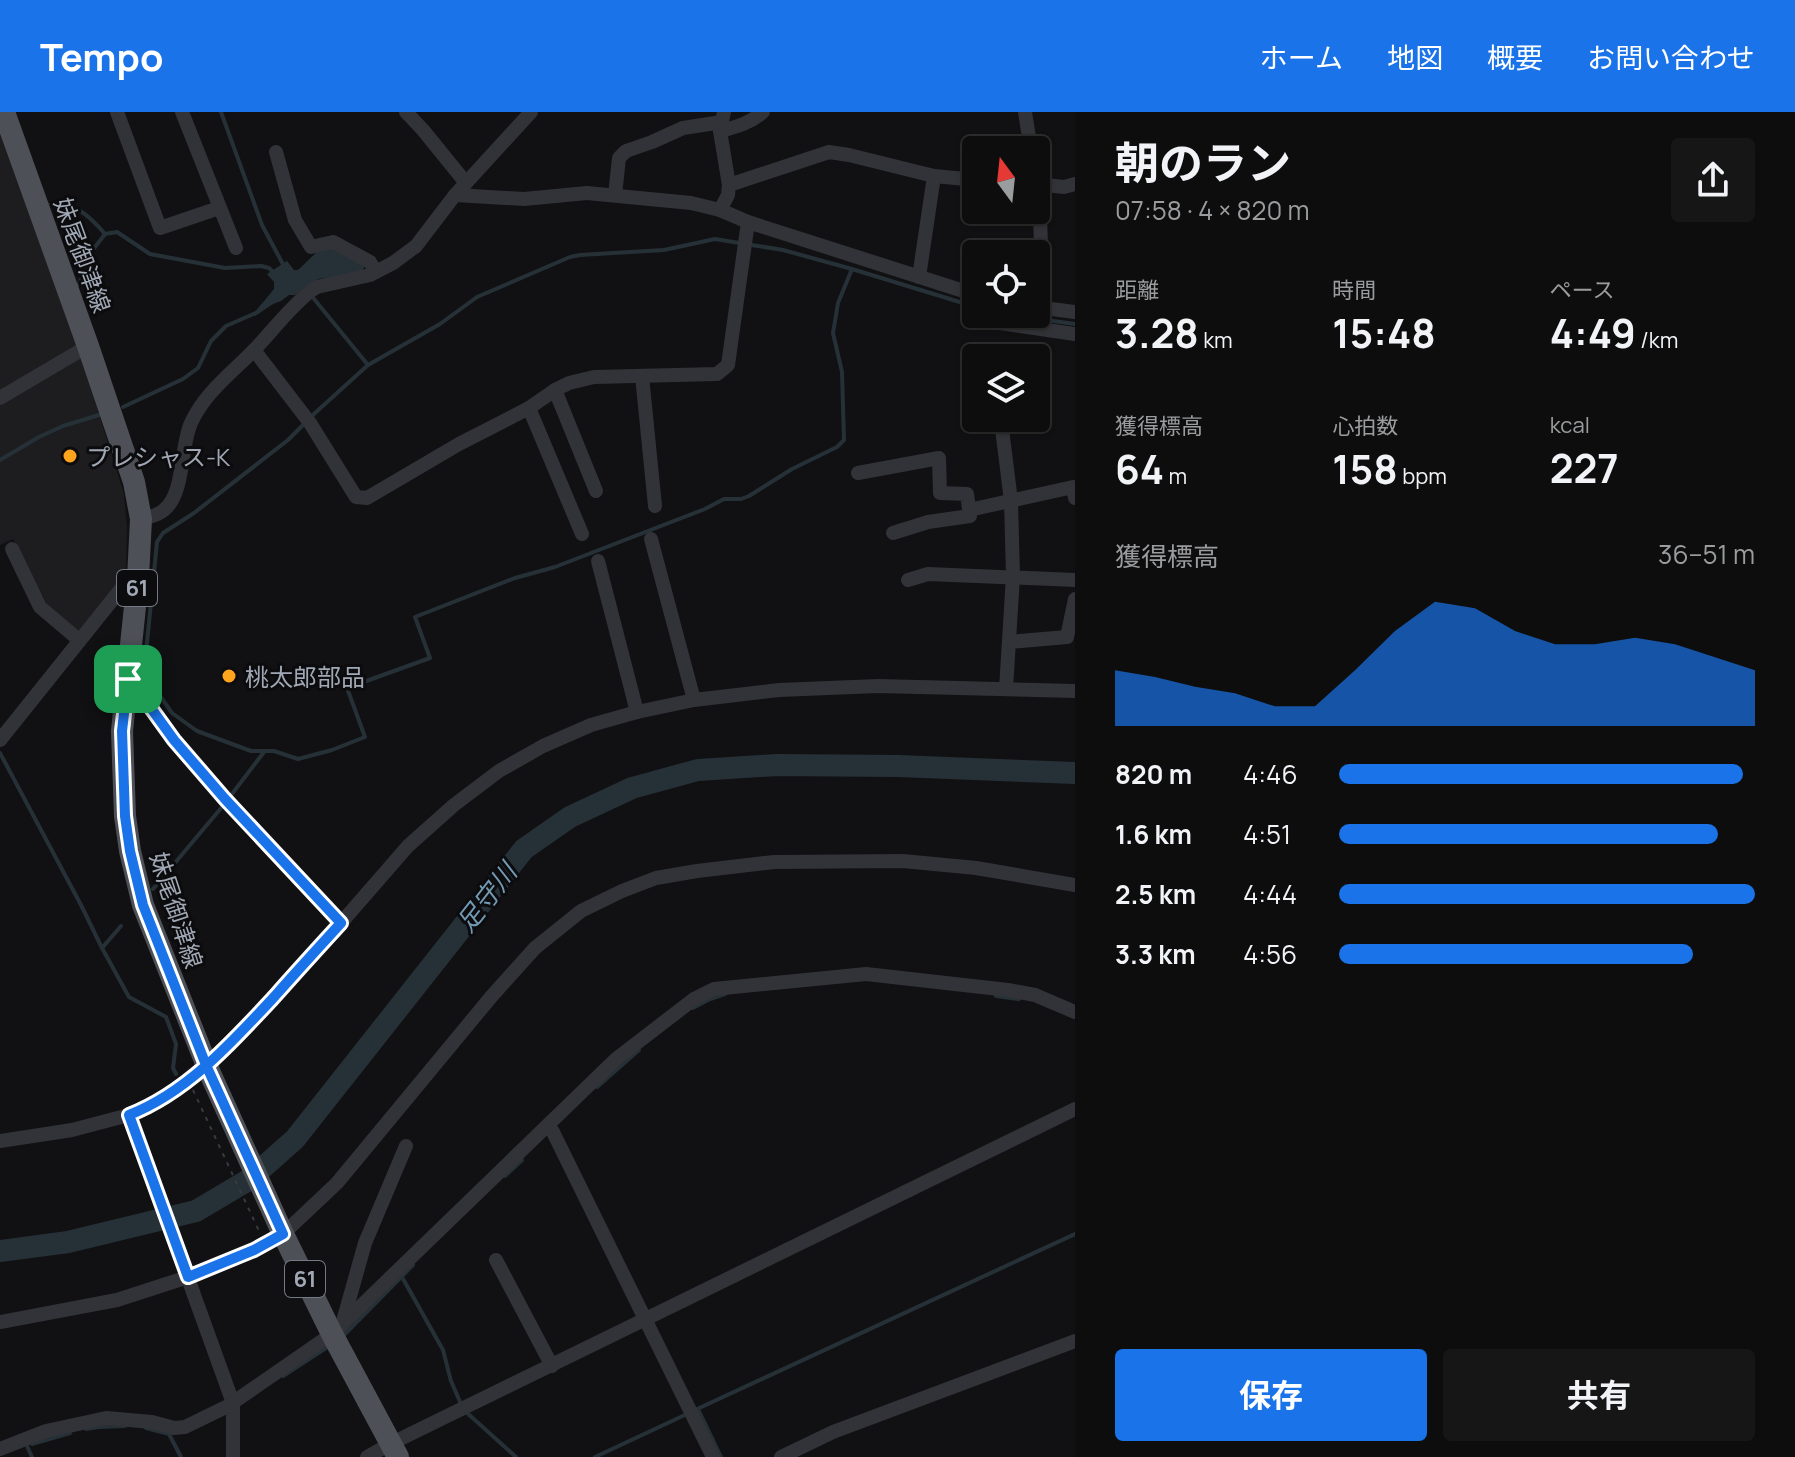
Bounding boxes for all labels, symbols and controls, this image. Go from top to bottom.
text: Tempo [40,30,163,82]
text: ホーム [1260,38,1343,76]
text: 地図 [1387,38,1443,76]
text: 概要 [1487,38,1543,76]
text: お問い合わせ [1587,38,1755,76]
text: 朝のラン [1115,132,1291,192]
north arrow [962,136,1050,224]
map controls [962,136,1050,432]
button: share [1671,138,1755,222]
text: 07:58 · 4 × 820 m [1115,192,1310,228]
street label: 妹尾御津線 [47,193,119,317]
button: locate [962,240,1050,328]
text: 距離 [1115,275,1159,305]
text: 時間 [1332,275,1376,305]
text: ペース [1550,275,1615,305]
text: 3.28 [1115,305,1199,360]
text: 15:48 [1332,305,1436,360]
text: 4:49 [1550,305,1636,360]
text: km [1199,325,1233,355]
text: /km [1636,325,1678,355]
button: layers [962,344,1050,432]
text: kcal [1550,410,1590,440]
text: 獲得標高 [1115,411,1203,441]
text: 心拍数 [1332,411,1398,441]
place label: プレシャス-K [86,440,231,473]
text: 227 [1550,440,1619,495]
text: 64 [1115,441,1164,496]
text: 158 [1332,441,1398,496]
marker: プレシャス-K [61,447,79,465]
text: m [1164,461,1187,491]
text: bpm [1398,461,1447,491]
text: 36–51 m [1658,536,1755,572]
text: 獲得標高 [1115,538,1219,574]
road number: 61 [117,570,157,606]
pin [94,645,162,713]
icon: arrive [106,657,150,701]
place label: 桃太郎部品 [245,660,365,693]
marker: 桃太郎部品 [220,667,238,685]
text: 820 m [1115,756,1192,792]
text: 4:46 [1243,756,1298,792]
text: 1.6 km [1115,816,1192,852]
text: 4:51 [1243,816,1291,852]
street label: 妹尾御津線 [143,848,211,972]
water label: 足守川 [448,853,526,939]
text: 2.5 km [1115,876,1196,912]
text: 4:44 [1243,876,1297,912]
text: 3.3 km [1115,936,1196,972]
text: 4:56 [1243,936,1297,972]
road number: 61 [285,1261,325,1297]
button: 保存 [1115,1349,1427,1441]
button: 共有 [1443,1349,1755,1441]

